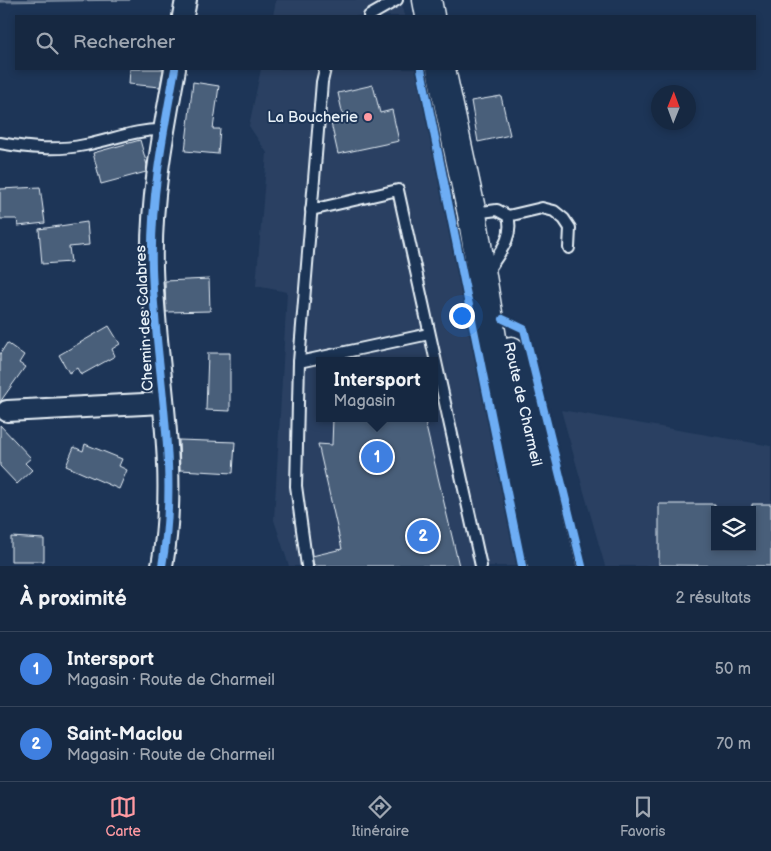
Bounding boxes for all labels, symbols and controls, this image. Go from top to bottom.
search box [15,15,756,70]
icon: search [33,29,61,57]
text: Rechercher [73,31,175,54]
north arrow [651,85,696,130]
place label: La Boucherie [267,108,358,127]
marker: La Boucherie [362,111,374,123]
street label: Chemin des Calabres [131,244,158,391]
your location [449,303,475,329]
street label: Route de Charmeil [499,340,546,468]
popup [316,357,438,422]
text: Intersport [334,369,420,392]
text: Magasin [334,392,395,411]
pin: 1 [361,438,393,476]
map controls [711,506,756,551]
button: layers [711,506,756,551]
pin: 2 [407,517,439,555]
text: À proximité [20,586,127,611]
text: 2 résultats [676,589,751,608]
text: Intersport [67,648,154,671]
text: 1 [33,660,39,679]
text: 50 m [715,660,751,679]
text: Magasin · Route de Charmeil [67,671,275,690]
text: Saint-Maclou [67,723,183,746]
text: 2 [31,735,41,754]
text: 70 m [716,735,751,754]
text: Magasin · Route de Charmeil [67,746,275,765]
tab: Carte [105,793,141,840]
tab: Itinéraire [352,793,409,840]
tab: Favoris [620,793,666,840]

